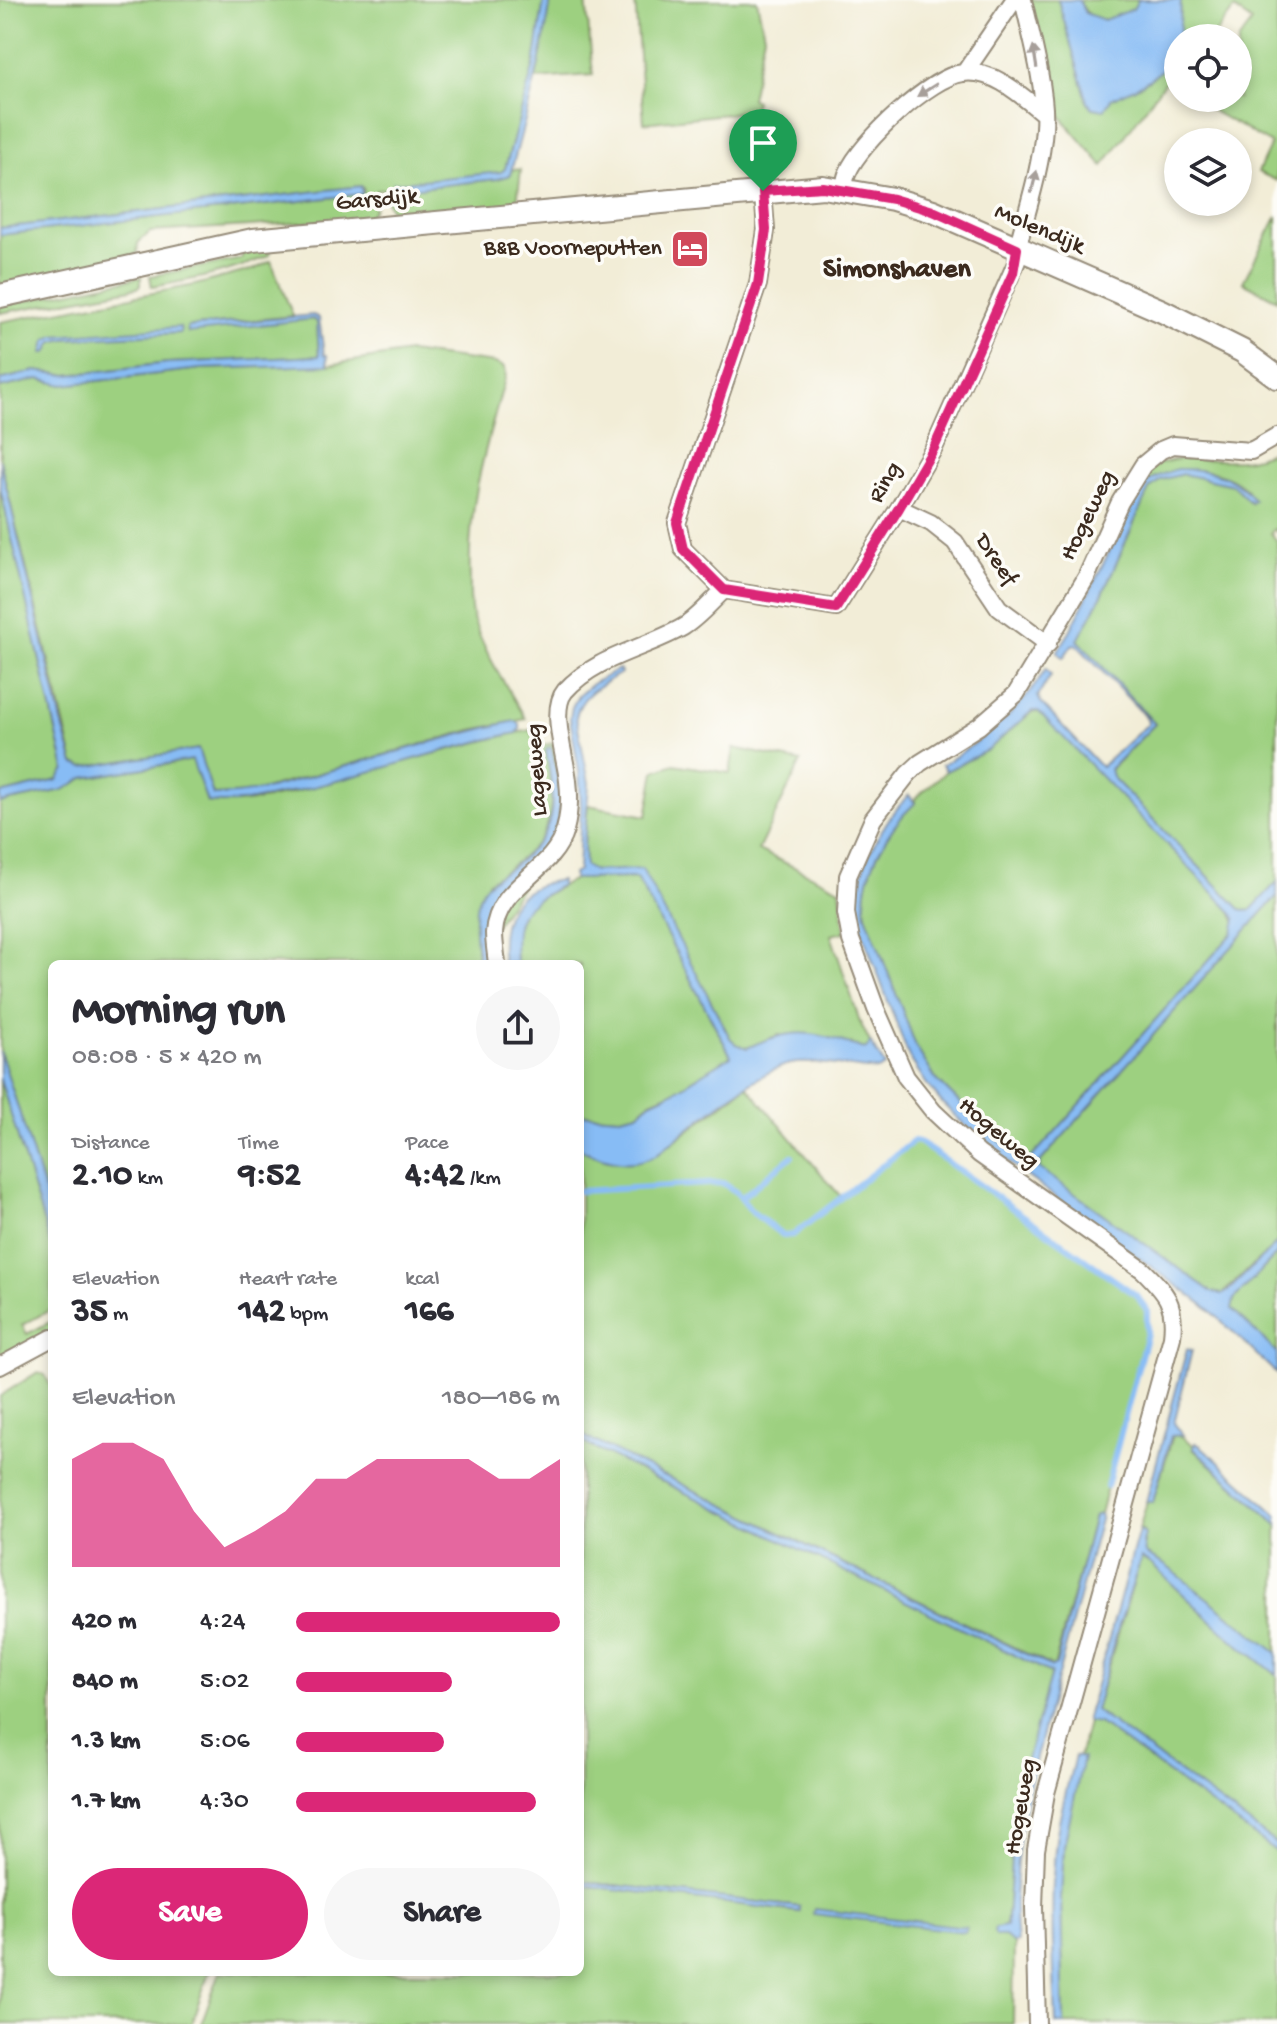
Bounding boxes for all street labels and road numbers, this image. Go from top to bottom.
street label: Garsdijk [335,183,422,219]
street label: Molendijk [990,198,1091,263]
street label: Ring [863,457,909,509]
street label: Hogeweg [1055,466,1123,566]
street label: Dreef [966,527,1024,593]
street label: Lageweg [520,723,556,817]
street label: Hogeweg [952,1092,1044,1176]
street label: Hogeweg [999,1757,1045,1857]

